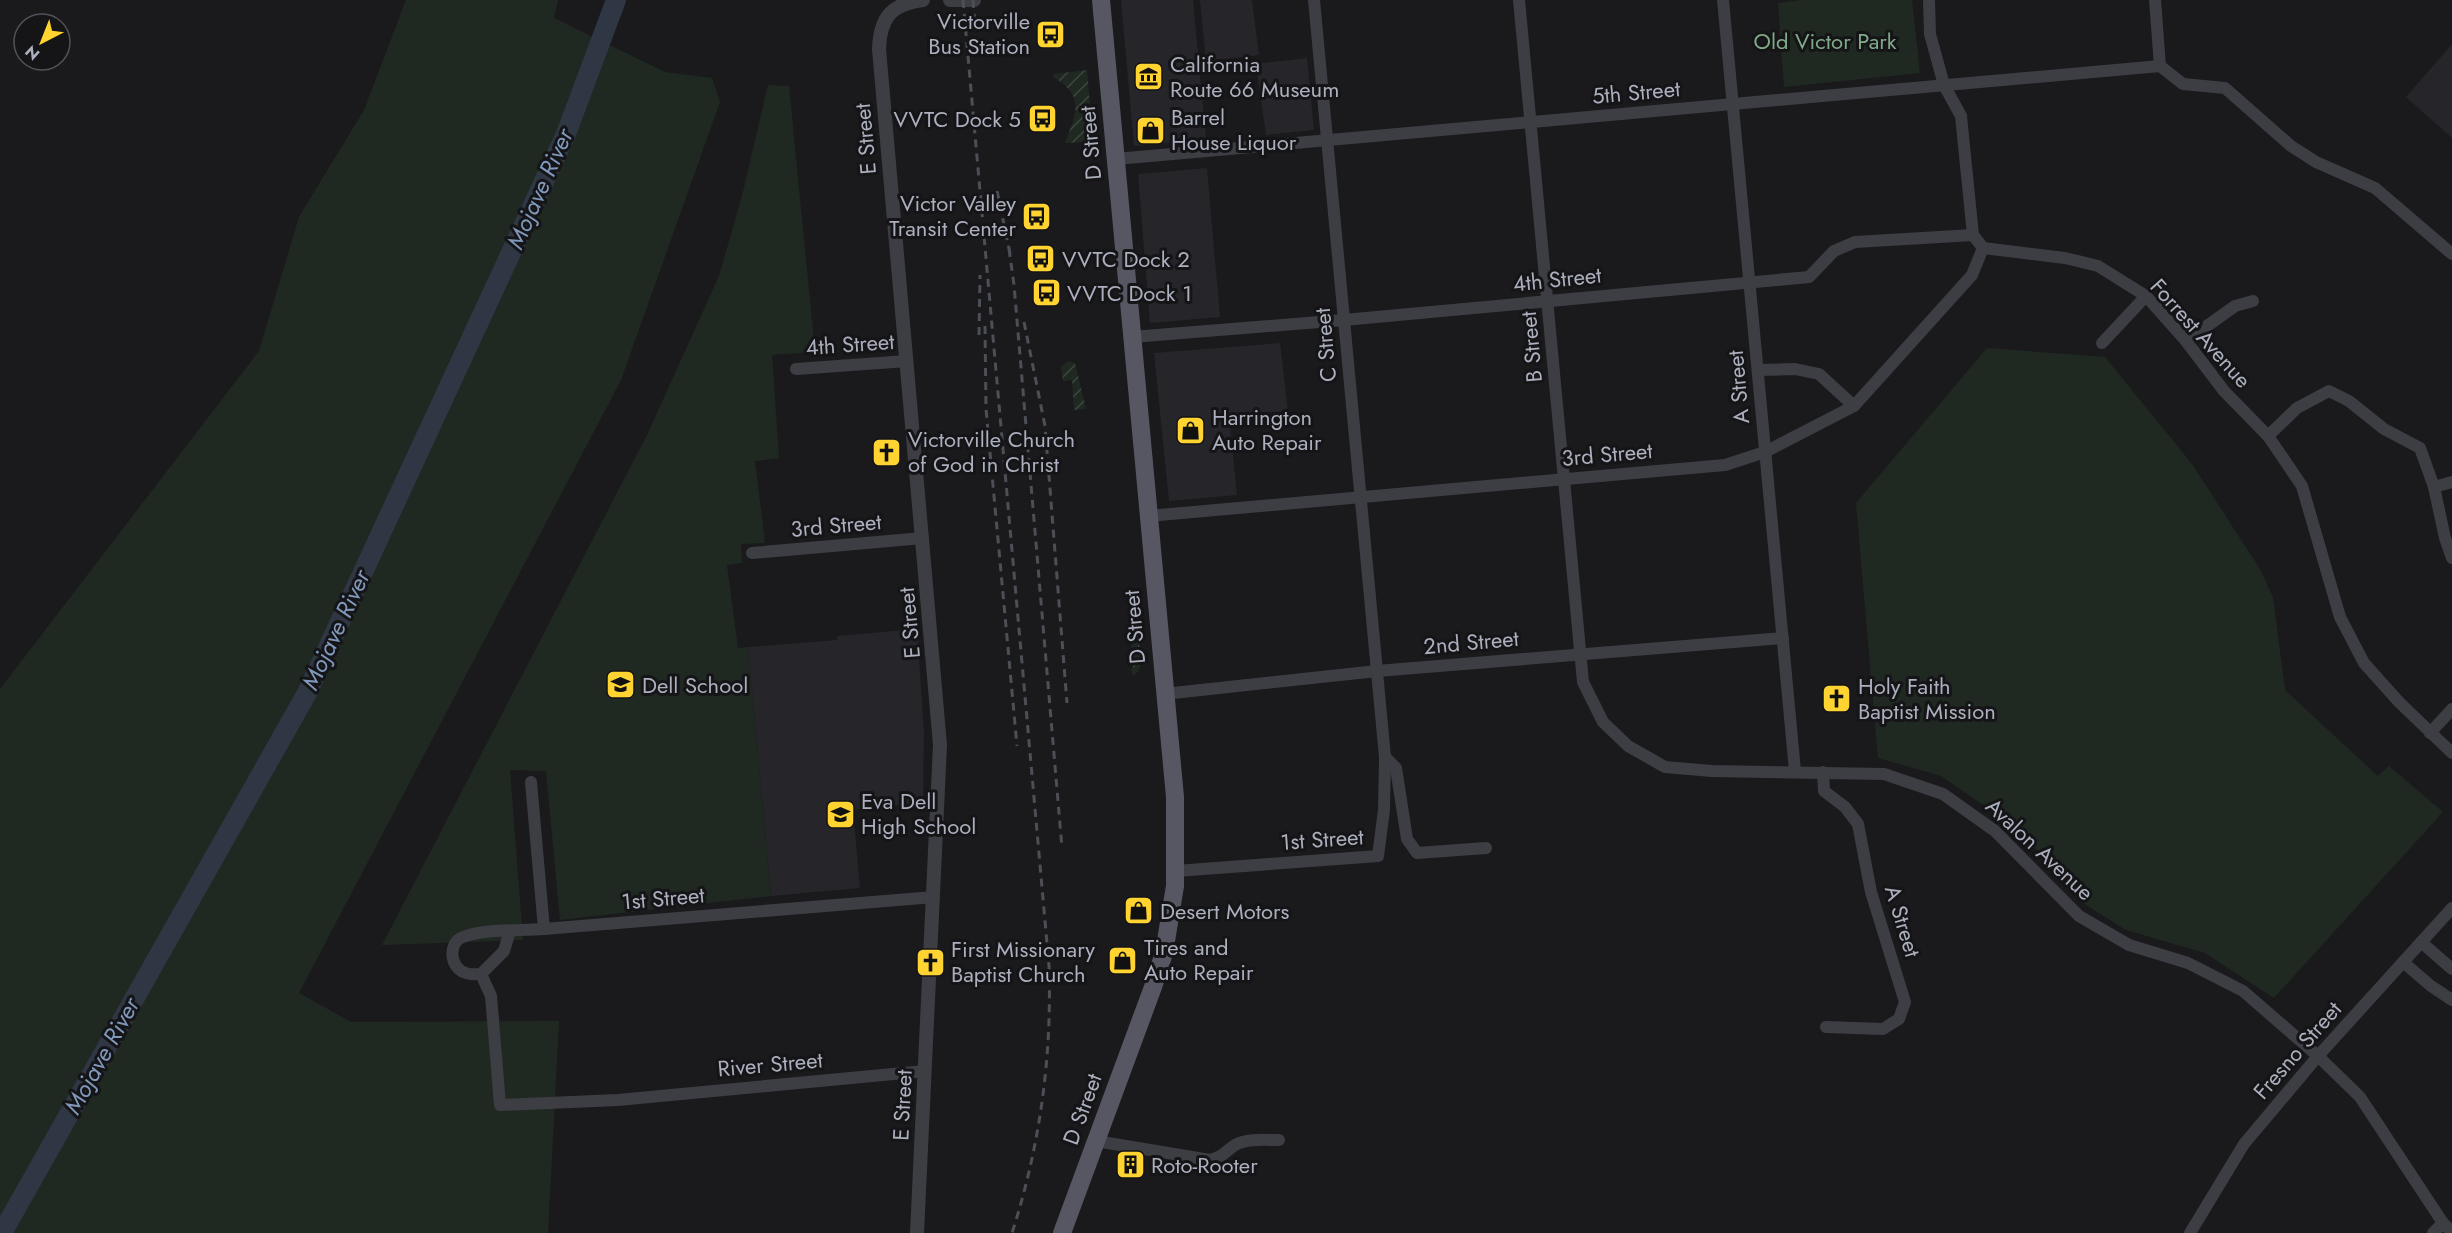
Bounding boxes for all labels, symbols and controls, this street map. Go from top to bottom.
place label: Victorville Bus Station [928,5,1030,62]
north arrow [12,12,72,72]
bus stop icon: Victorville Bus Station [1035,18,1067,50]
park label: Old Victor Park [1754,25,1897,57]
text: N [20,40,45,66]
place label: California Route 66 Museum [1170,48,1339,105]
museum icon: California Route 66 Museum [1133,61,1165,93]
street label: 5th Street [1591,72,1682,112]
street label: E Street [846,101,884,176]
place label: Barrel House Liquor [1171,101,1297,158]
place label: VVTC Dock 5 [893,103,1021,135]
bus stop icon: VVTC Dock 5 [1026,103,1058,135]
street label: D Street [1071,104,1109,181]
shop icon: Barrel House Liquor [1134,114,1166,146]
water label: Mojave River [497,121,583,255]
place label: Victor Valley Transit Center [889,187,1016,244]
bus stop icon: Victor Valley Transit Center [1021,200,1053,232]
bus stop icon: VVTC Dock 2 [1025,243,1057,275]
place label: VVTC Dock 2 [1062,243,1190,275]
street label: 4th Street [1511,258,1604,300]
street label: Forrest Avenue [2143,271,2259,395]
bus stop icon: VVTC Dock 1 [1030,277,1062,309]
place label: VVTC Dock 1 [1067,277,1192,309]
street label: C Street [1306,306,1344,383]
street label: B Street [1512,309,1550,384]
street label: 4th Street [805,325,896,363]
street label: A Street [1719,348,1757,425]
place label: Harrington Auto Repair [1212,401,1322,458]
shop icon: Harrington Auto Repair [1175,414,1207,446]
place label: Victorville Church of God in Christ [908,423,1075,480]
street label: 3rd Street [1560,434,1655,474]
church icon: Victorville Church of God in Christ [871,436,903,468]
street label: 3rd Street [789,505,884,545]
water label: Mojave River [293,562,379,695]
street label: E Street [890,585,928,660]
street label: D Street [1115,588,1153,665]
street label: 2nd Street [1422,622,1521,662]
school or university icon: Dell School [605,669,637,701]
place label: Dell School [642,669,748,701]
place label: Holy Faith Baptist Mission [1858,670,1996,727]
church icon: Holy Faith Baptist Mission [1821,683,1853,715]
place label: Eva Dell High School [861,785,976,842]
street label: Avalon Avenue [1979,790,2101,908]
school or university icon: Eva Dell High School [824,798,856,830]
street label: 1st Street [1279,820,1365,858]
street label: 1st Street [620,878,707,918]
street label: A Street [1877,881,1929,962]
shop icon: Desert Motors [1123,895,1155,927]
place label: Desert Motors [1160,895,1290,927]
place label: Tires and Auto Repair [1144,931,1254,988]
place label: First Missionary Baptist Church [951,933,1095,990]
shop icon: Tires and Auto Repair [1107,944,1139,976]
church icon: First Missionary Baptist Church [914,946,946,978]
water label: Mojave River [55,989,149,1120]
street label: Fresno Street [2245,993,2349,1106]
street label: River Street [716,1043,825,1085]
street label: E Street [884,1068,920,1141]
street label: D Street [1054,1068,1110,1149]
building icon: Roto-Rooter [1114,1149,1146,1181]
place label: Roto-Rooter [1151,1149,1258,1181]

